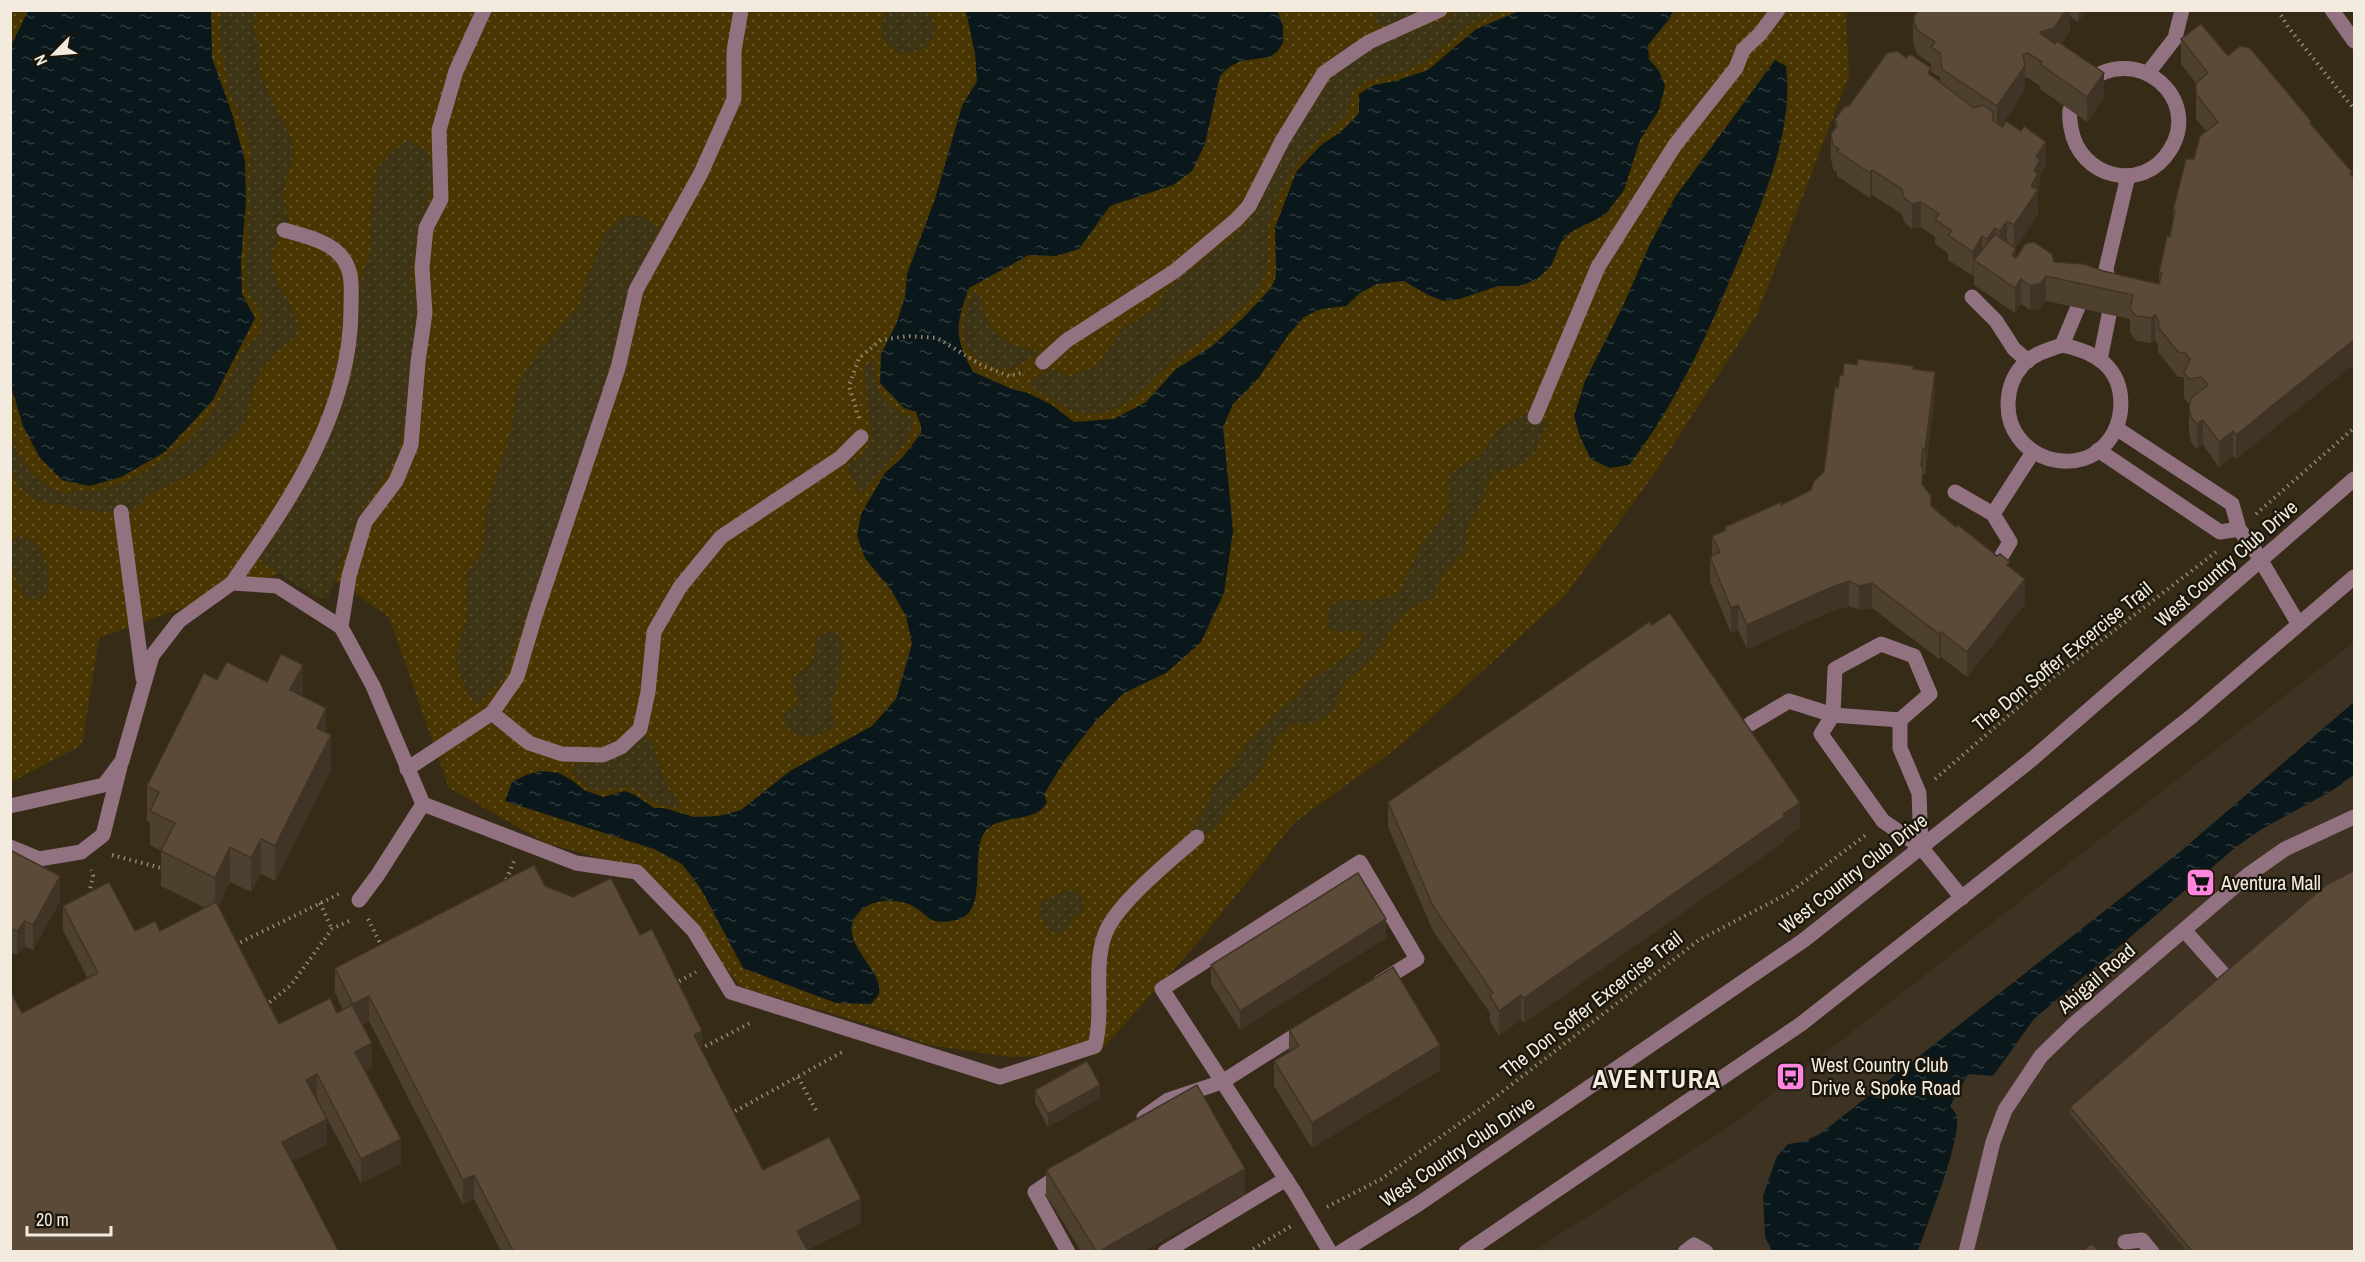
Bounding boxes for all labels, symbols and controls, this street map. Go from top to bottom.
north arrow [24,24,84,84]
text: N [28,51,52,69]
street label: West Country Club Drive [2149,493,2303,633]
street label: The Don Soffer Excercise Trail [1966,575,2158,737]
street label: West Country Club Drive [1773,807,1933,939]
supermarket icon: Aventura Mall [2184,866,2216,898]
place label: Aventura Mall [2220,869,2321,896]
street label: The Don Soffer Excercise Trail [1494,924,1688,1084]
street label: Abigail Road [2051,937,2141,1020]
place label: West Country Club Drive & Spoke Road [1811,1051,1961,1101]
bus stop icon: West Country Club Drive & Spoke Road [1774,1060,1806,1092]
district label: AVENTURA [1593,1061,1721,1096]
street label: West Country Club Drive [1374,1089,1540,1213]
scale bar [27,1199,111,1237]
text: 20 m [36,1207,69,1232]

